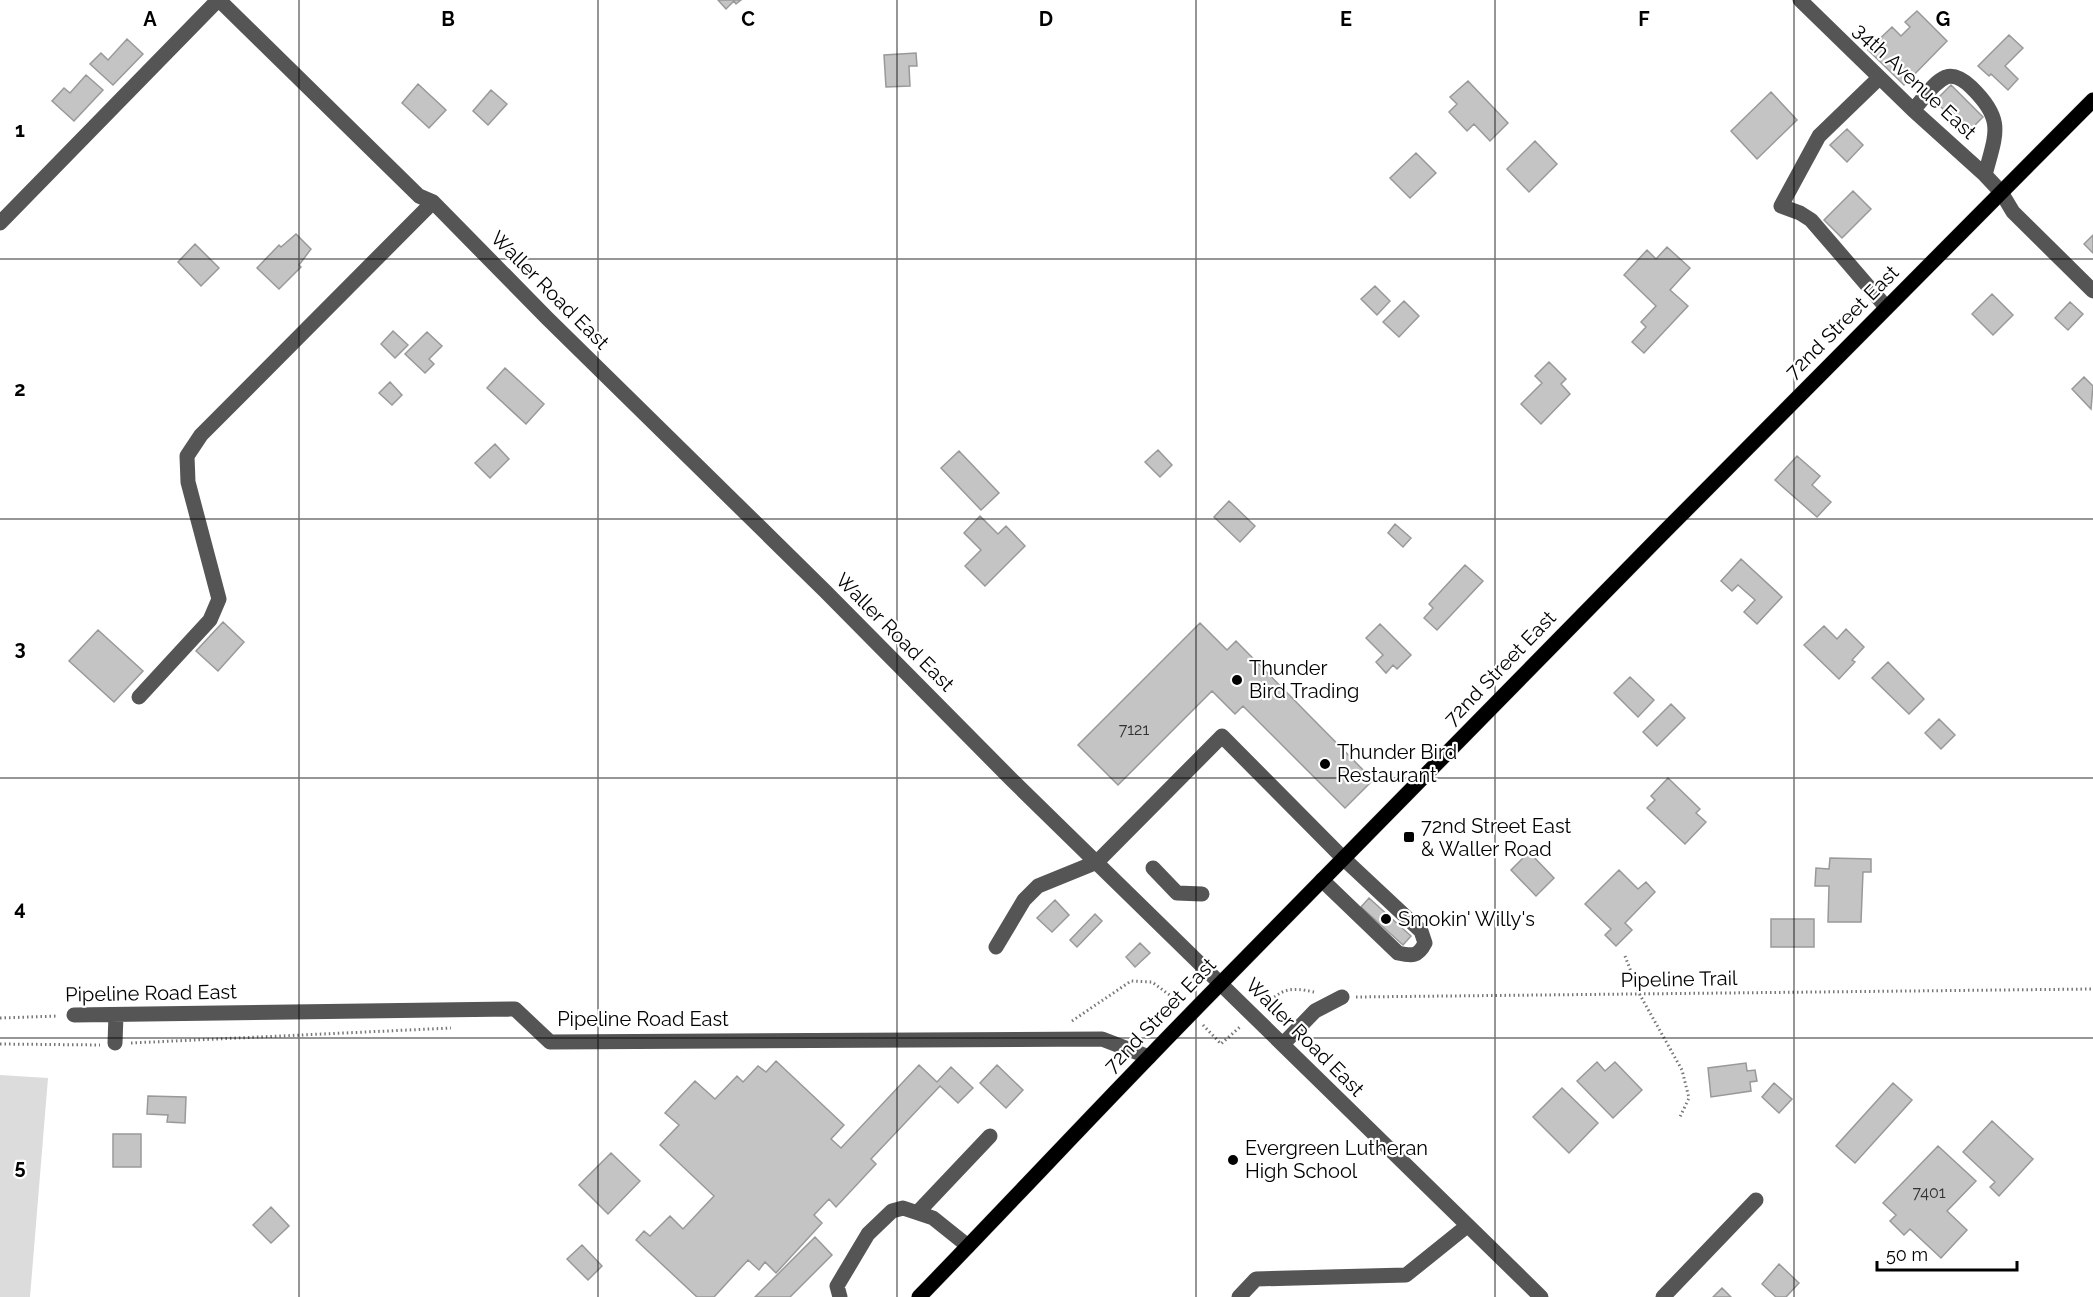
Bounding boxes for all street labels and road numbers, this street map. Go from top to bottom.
street label: 34th Avenue East [1849,18,1982,144]
street label: Waller Road East [486,226,614,354]
street label: 72nd Street East [1780,260,1904,384]
street label: Waller Road East [831,568,959,696]
street label: 72nd Street East [1439,605,1561,730]
street label: 72nd Street East [1099,952,1221,1077]
street label: Pipeline Trail [1620,966,1738,992]
street label: Waller Road East [1241,973,1369,1101]
street label: Pipeline Road East [65,979,237,1006]
street label: Pipeline Road East [557,1007,729,1031]

